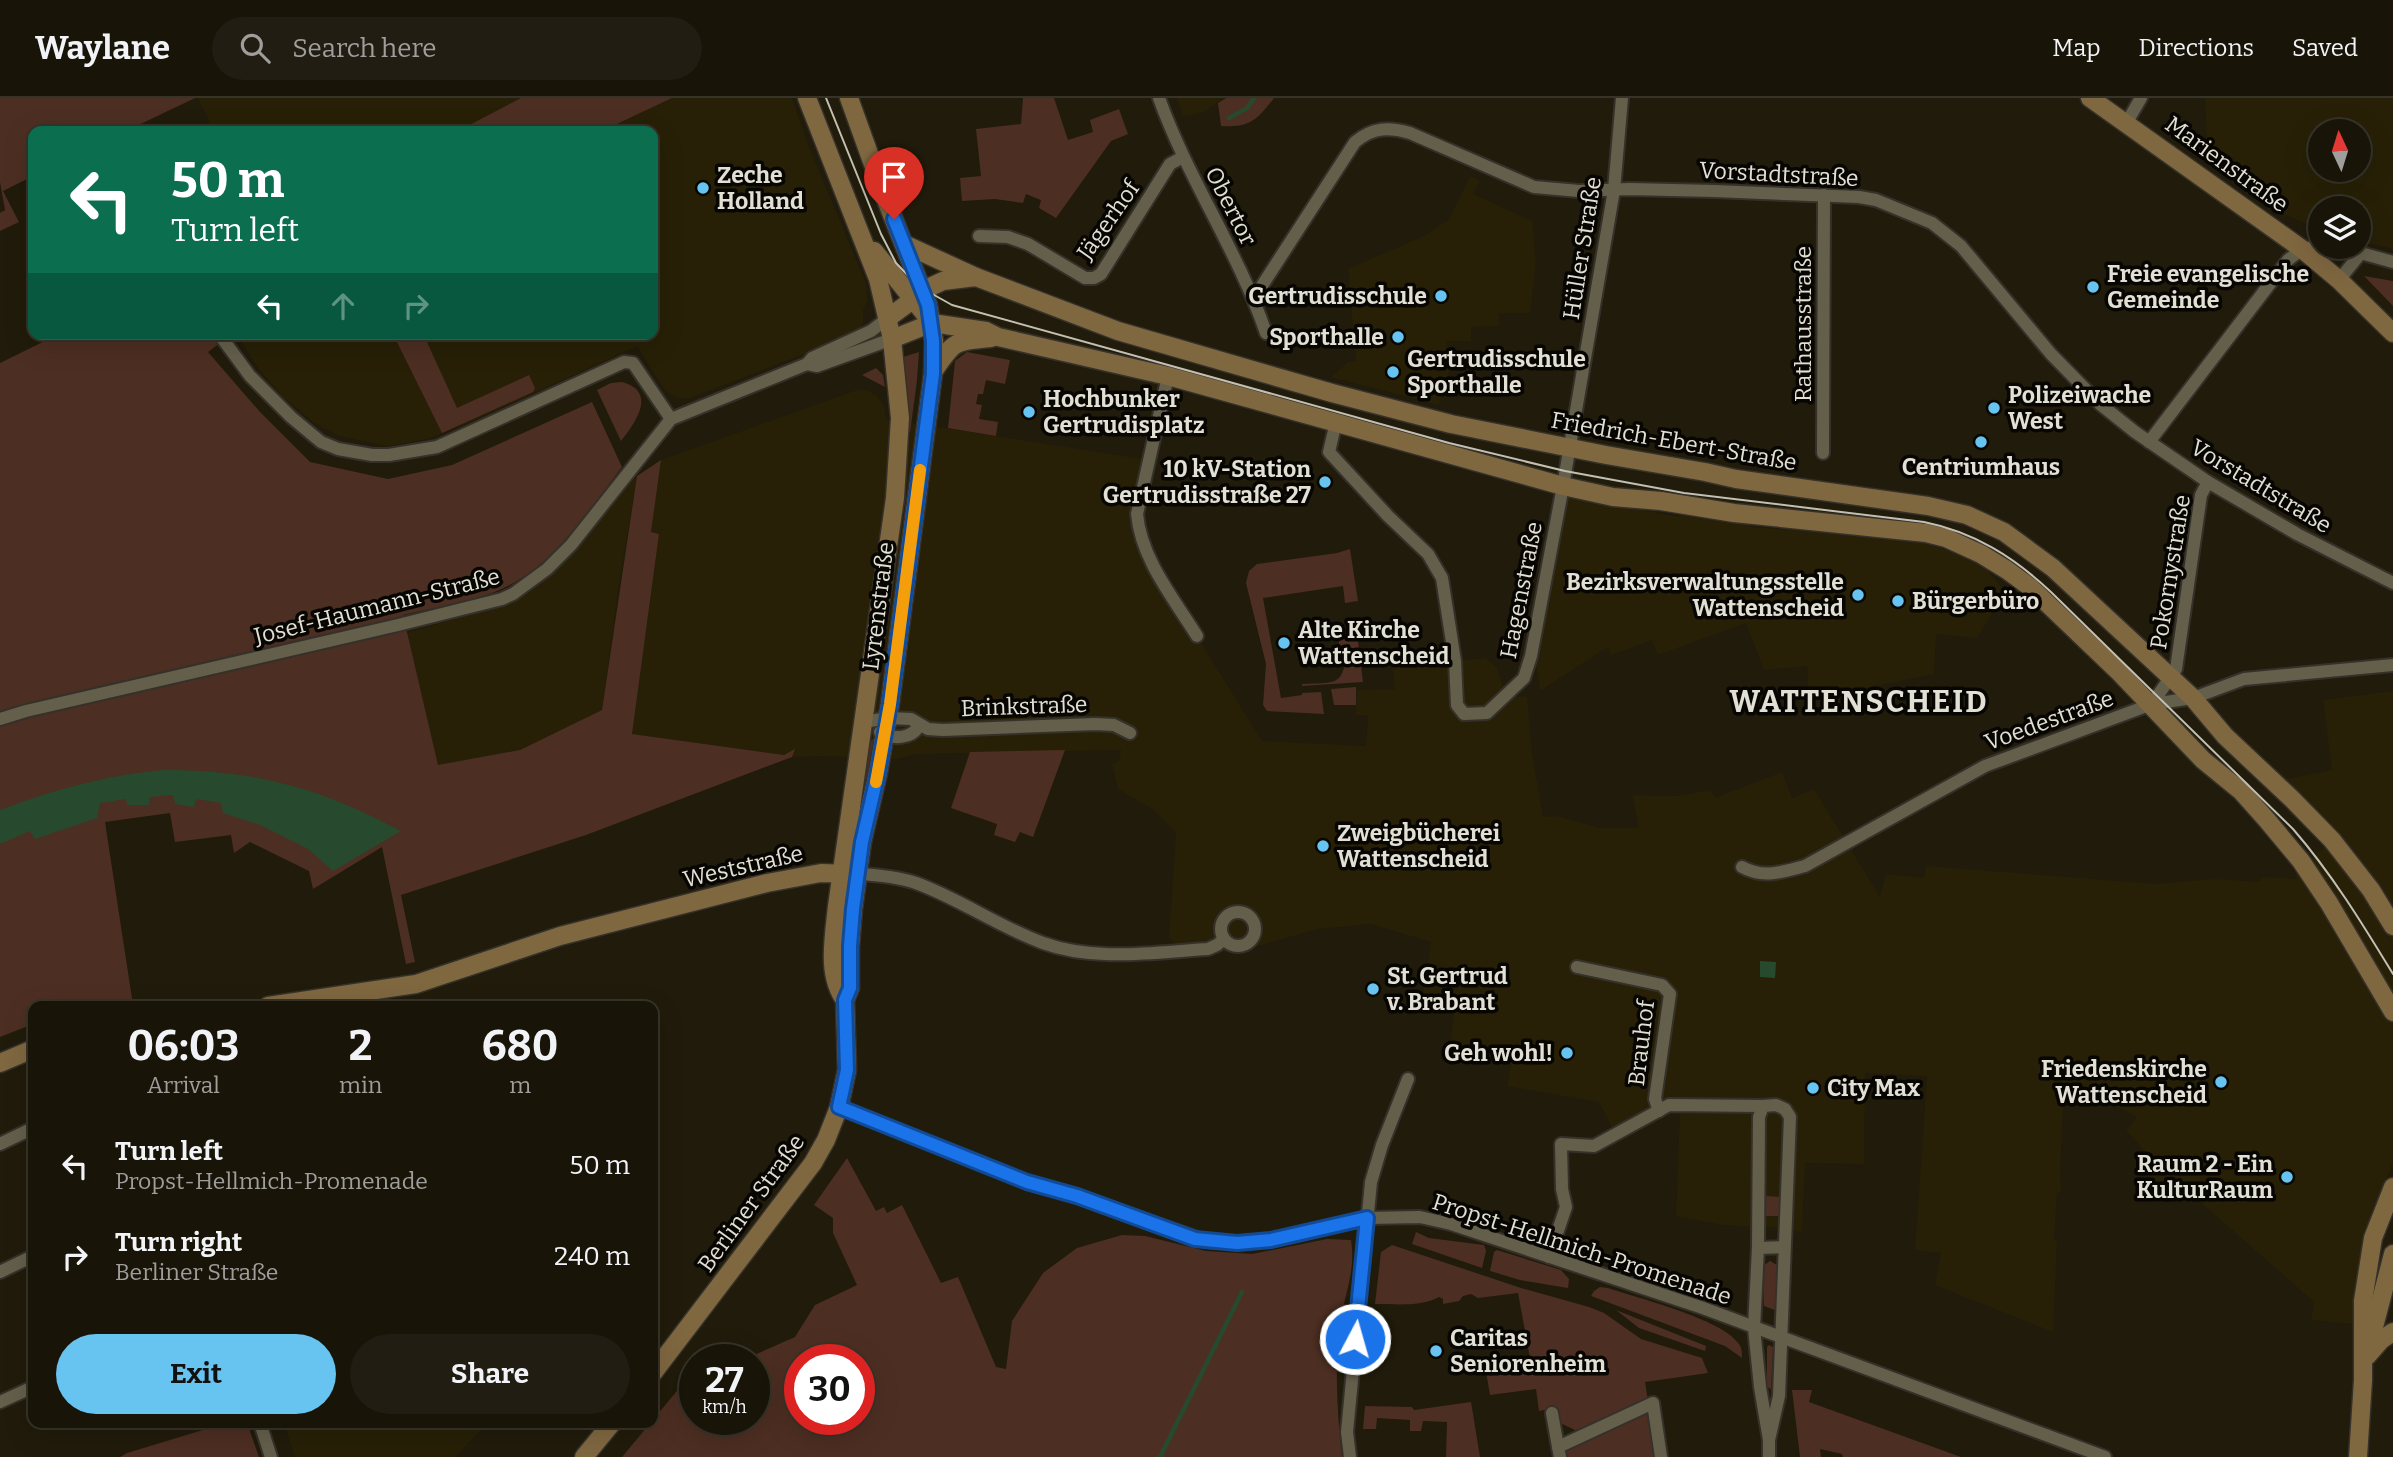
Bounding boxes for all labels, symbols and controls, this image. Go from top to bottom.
search box [212,17,702,80]
text: Waylane [35,28,170,68]
icon: search [236,29,274,67]
text: Search here [292,33,437,64]
text: Map [2052,34,2101,62]
text: Directions [2139,34,2254,62]
text: Saved [2292,34,2358,62]
street label: Marienstraße [2160,110,2294,218]
north arrow [2308,119,2371,182]
map controls [2308,119,2371,259]
pin [864,147,924,219]
text: 50 m [171,151,284,210]
icon: left [56,154,147,245]
street label: Vorstadtstraße [1699,156,1859,192]
icon: arrive [875,158,913,196]
place label: Zeche Holland [717,161,804,215]
street label: Obertor [1199,162,1263,250]
street label: Jägerhof [1070,173,1146,266]
street label: Hüller Straße [1557,175,1607,321]
marker: Zeche Holland [695,180,711,196]
button: layers [2308,196,2371,259]
text: Turn left [171,211,299,249]
street label: Rathausstraße [1789,246,1817,402]
place label: Freie evangelische Gemeinde [2107,260,2309,314]
marker: Freie evangelische Gemeinde [2085,279,2101,295]
place label: Gertrudisschule [1248,282,1427,310]
icon: left [251,287,289,325]
icon: ahead [324,287,362,325]
icon: right [397,287,435,325]
marker: Gertrudisschule [1433,288,1449,304]
place label: Sporthalle [1269,323,1384,351]
marker: Sporthalle [1390,329,1406,345]
place label: Gertrudisschule Sporthalle [1407,345,1586,399]
marker: Gertrudisschule Sporthalle [1385,364,1401,380]
place label: Polizeiwache West [2008,381,2151,435]
place label: Hochbunker Gertrudisplatz [1043,385,1205,439]
marker: Polizeiwache West [1986,400,2002,416]
marker: Hochbunker Gertrudisplatz [1021,404,1037,420]
street label: Friedrich-Ebert-Straße [1549,406,1799,476]
street label: Vorstadtstraße [2185,433,2337,539]
marker: Centriumhaus [1973,434,1989,450]
place label: Centriumhaus [1902,453,2060,481]
place label: 10 kV-Station Gertrudisstraße 27 [1103,455,1312,509]
marker: 10 kV-Station Gertrudisstraße 27 [1317,474,1333,490]
street label: Pokornystraße [2144,493,2196,651]
street label: Hagenstraße [1494,519,1548,661]
street label: Lyrenstraße [856,540,900,672]
street label: Josef-Haumann-Straße [250,562,503,650]
place label: Bezirksverwaltungsstelle Wattenscheid [1566,568,1844,622]
marker: Bezirksverwaltungsstelle Wattenscheid [1850,587,1866,603]
place label: Bürgerbüro [1912,587,2039,615]
marker: Bürgerbüro [1890,593,1906,609]
place label: Alte Kirche Wattenscheid [1298,616,1450,670]
marker: Alte Kirche Wattenscheid [1276,635,1292,651]
district label: WATTENSCHEID [1729,684,1989,720]
street label: Voedestraße [1981,684,2117,756]
street label: Brinkstraße [960,690,1088,722]
place label: Zweigbücherei Wattenscheid [1337,819,1500,873]
marker: Zweigbücherei Wattenscheid [1315,838,1331,854]
street label: Weststraße [680,839,806,893]
place label: St. Gertrud v. Brabant [1386,962,1508,1016]
marker: St. Gertrud v. Brabant [1365,981,1381,997]
street label: Brauhof [1622,997,1660,1087]
text: 06:03 [127,1021,240,1071]
text: 2 [349,1021,372,1071]
text: 680 [482,1021,559,1071]
place label: Geh wohl! [1444,1039,1553,1067]
marker: Geh wohl! [1559,1045,1575,1061]
place label: Friedenskirche Wattenscheid [2041,1055,2207,1109]
text: Arrival [147,1071,220,1099]
text: min [339,1071,382,1099]
text: m [509,1071,531,1099]
place label: City Max [1827,1074,1920,1102]
marker: Friedenskirche Wattenscheid [2213,1074,2229,1090]
marker: City Max [1805,1080,1821,1096]
street label: Berliner Straße [692,1129,810,1277]
text: Turn left [115,1136,223,1167]
icon: left [56,1147,94,1185]
text: 50 m [569,1150,630,1181]
place label: Raum 2 - Ein KulturRaum [2137,1150,2273,1204]
text: Propst-Hellmich-Promenade [115,1167,428,1195]
marker: Raum 2 - Ein KulturRaum [2279,1169,2295,1185]
street label: Propst-Hellmich-Promenade [1429,1187,1735,1311]
text: Turn right [115,1227,242,1258]
icon: right [56,1238,94,1276]
text: 240 m [554,1241,630,1272]
text: Berliner Straße [115,1258,278,1286]
position arrow [1318,1302,1392,1376]
place label: Caritas Seniorenheim [1450,1324,1606,1378]
button: Exit [56,1334,336,1414]
button: Share [350,1334,630,1414]
marker: Caritas Seniorenheim [1428,1343,1444,1359]
speed limit sign: 30 [784,1344,875,1435]
text: 27 [705,1359,744,1401]
text: km/h [702,1396,747,1418]

